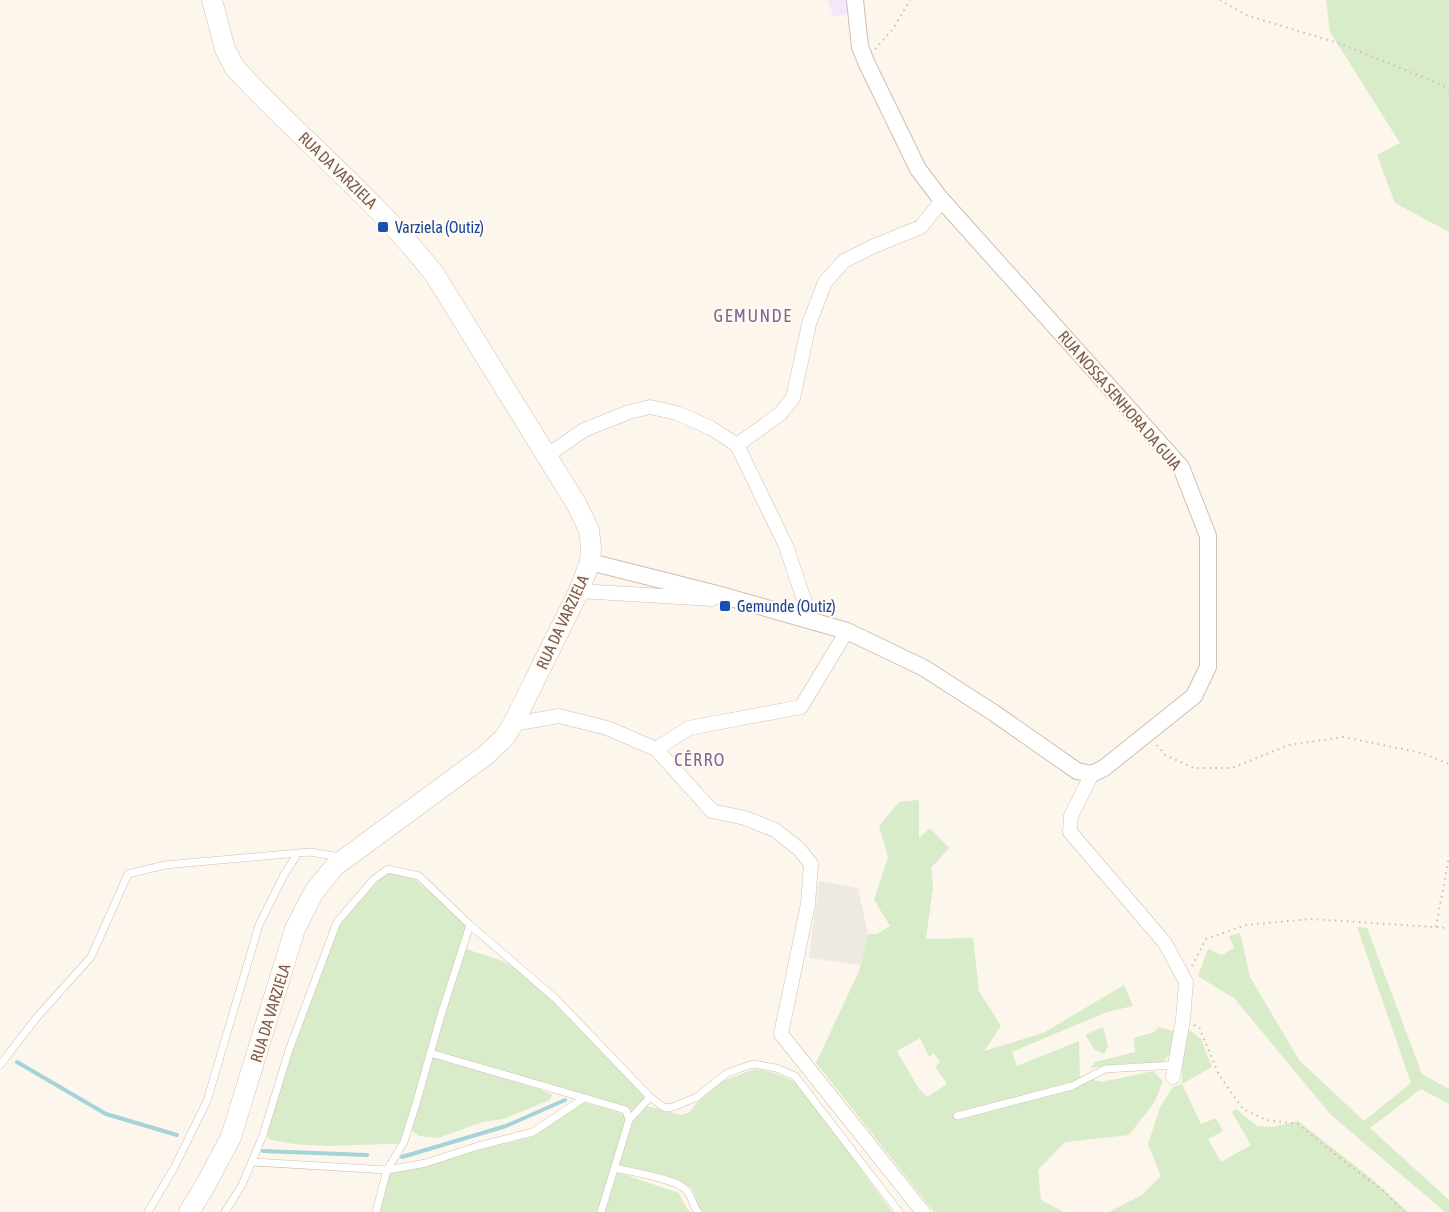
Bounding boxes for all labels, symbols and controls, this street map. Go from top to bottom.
street label: RUA DA VARZIELA [295,128,381,212]
place label: Varziela (Outiz) [395,218,484,237]
marker: Varziela (Outiz) [376,220,390,234]
district label: GEMUNDE [714,305,792,326]
street label: RUA NOSSA SENHORA DA GUIA [1055,327,1185,473]
street label: RUA DA VARZIELA [532,572,592,672]
place label: Gemunde (Outiz) [737,597,836,616]
marker: Gemunde (Outiz) [718,599,732,613]
district label: CÊRRO [674,749,726,770]
street label: RUA DA VARZIELA [246,961,294,1064]

